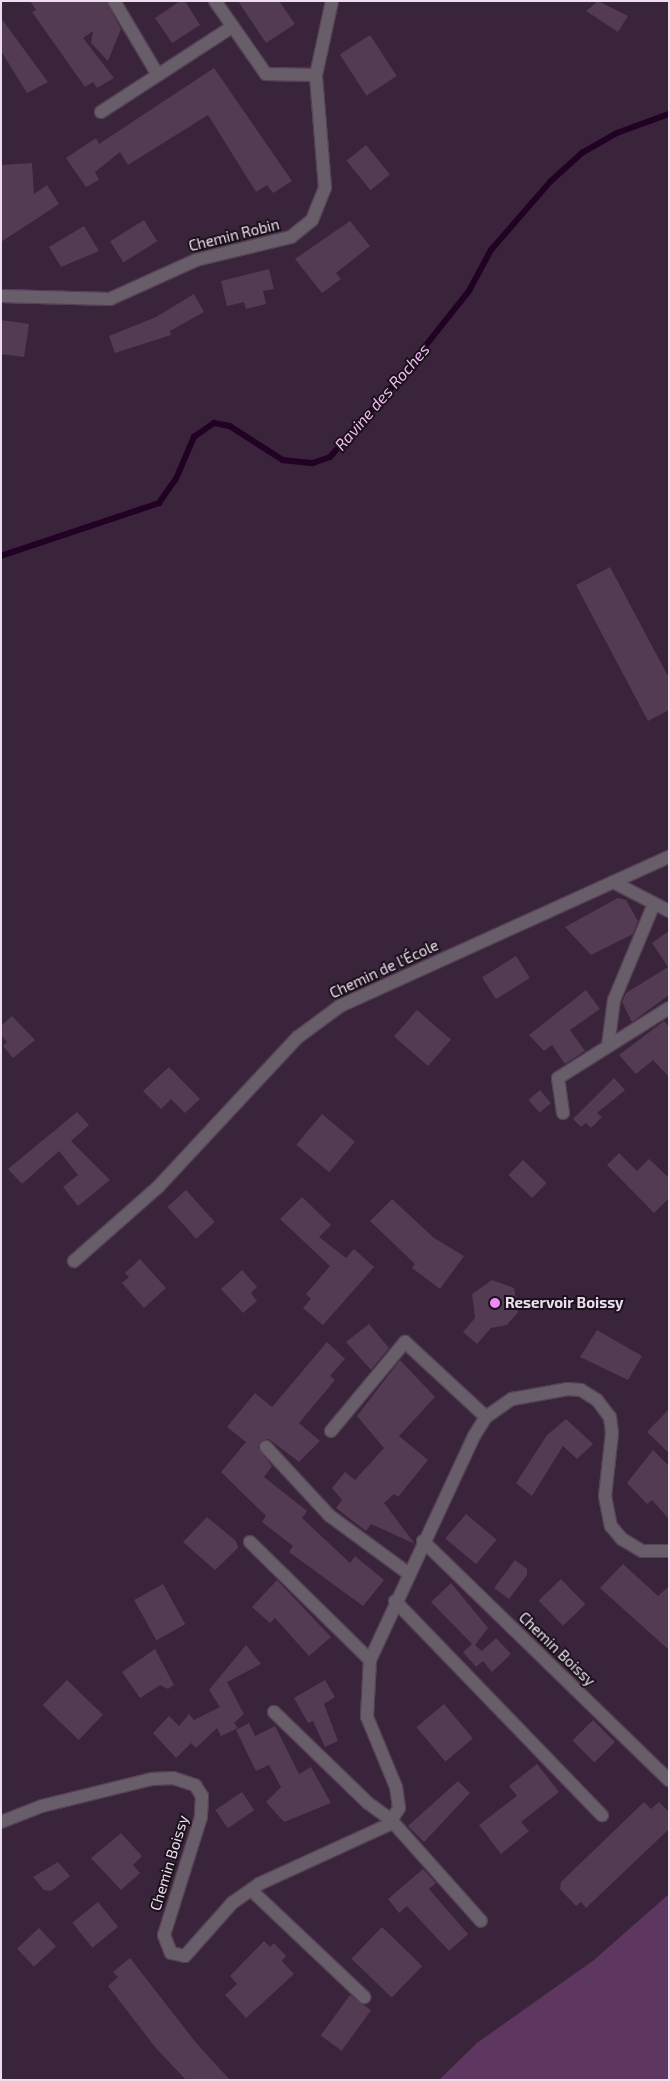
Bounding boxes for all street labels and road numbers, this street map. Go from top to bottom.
street label: Chemin Robin [187,215,281,255]
street label: Chemin de l'École [327,936,441,1002]
street label: Chemin Boissy [515,1608,599,1690]
street label: Chemin Boissy [146,1813,192,1913]

